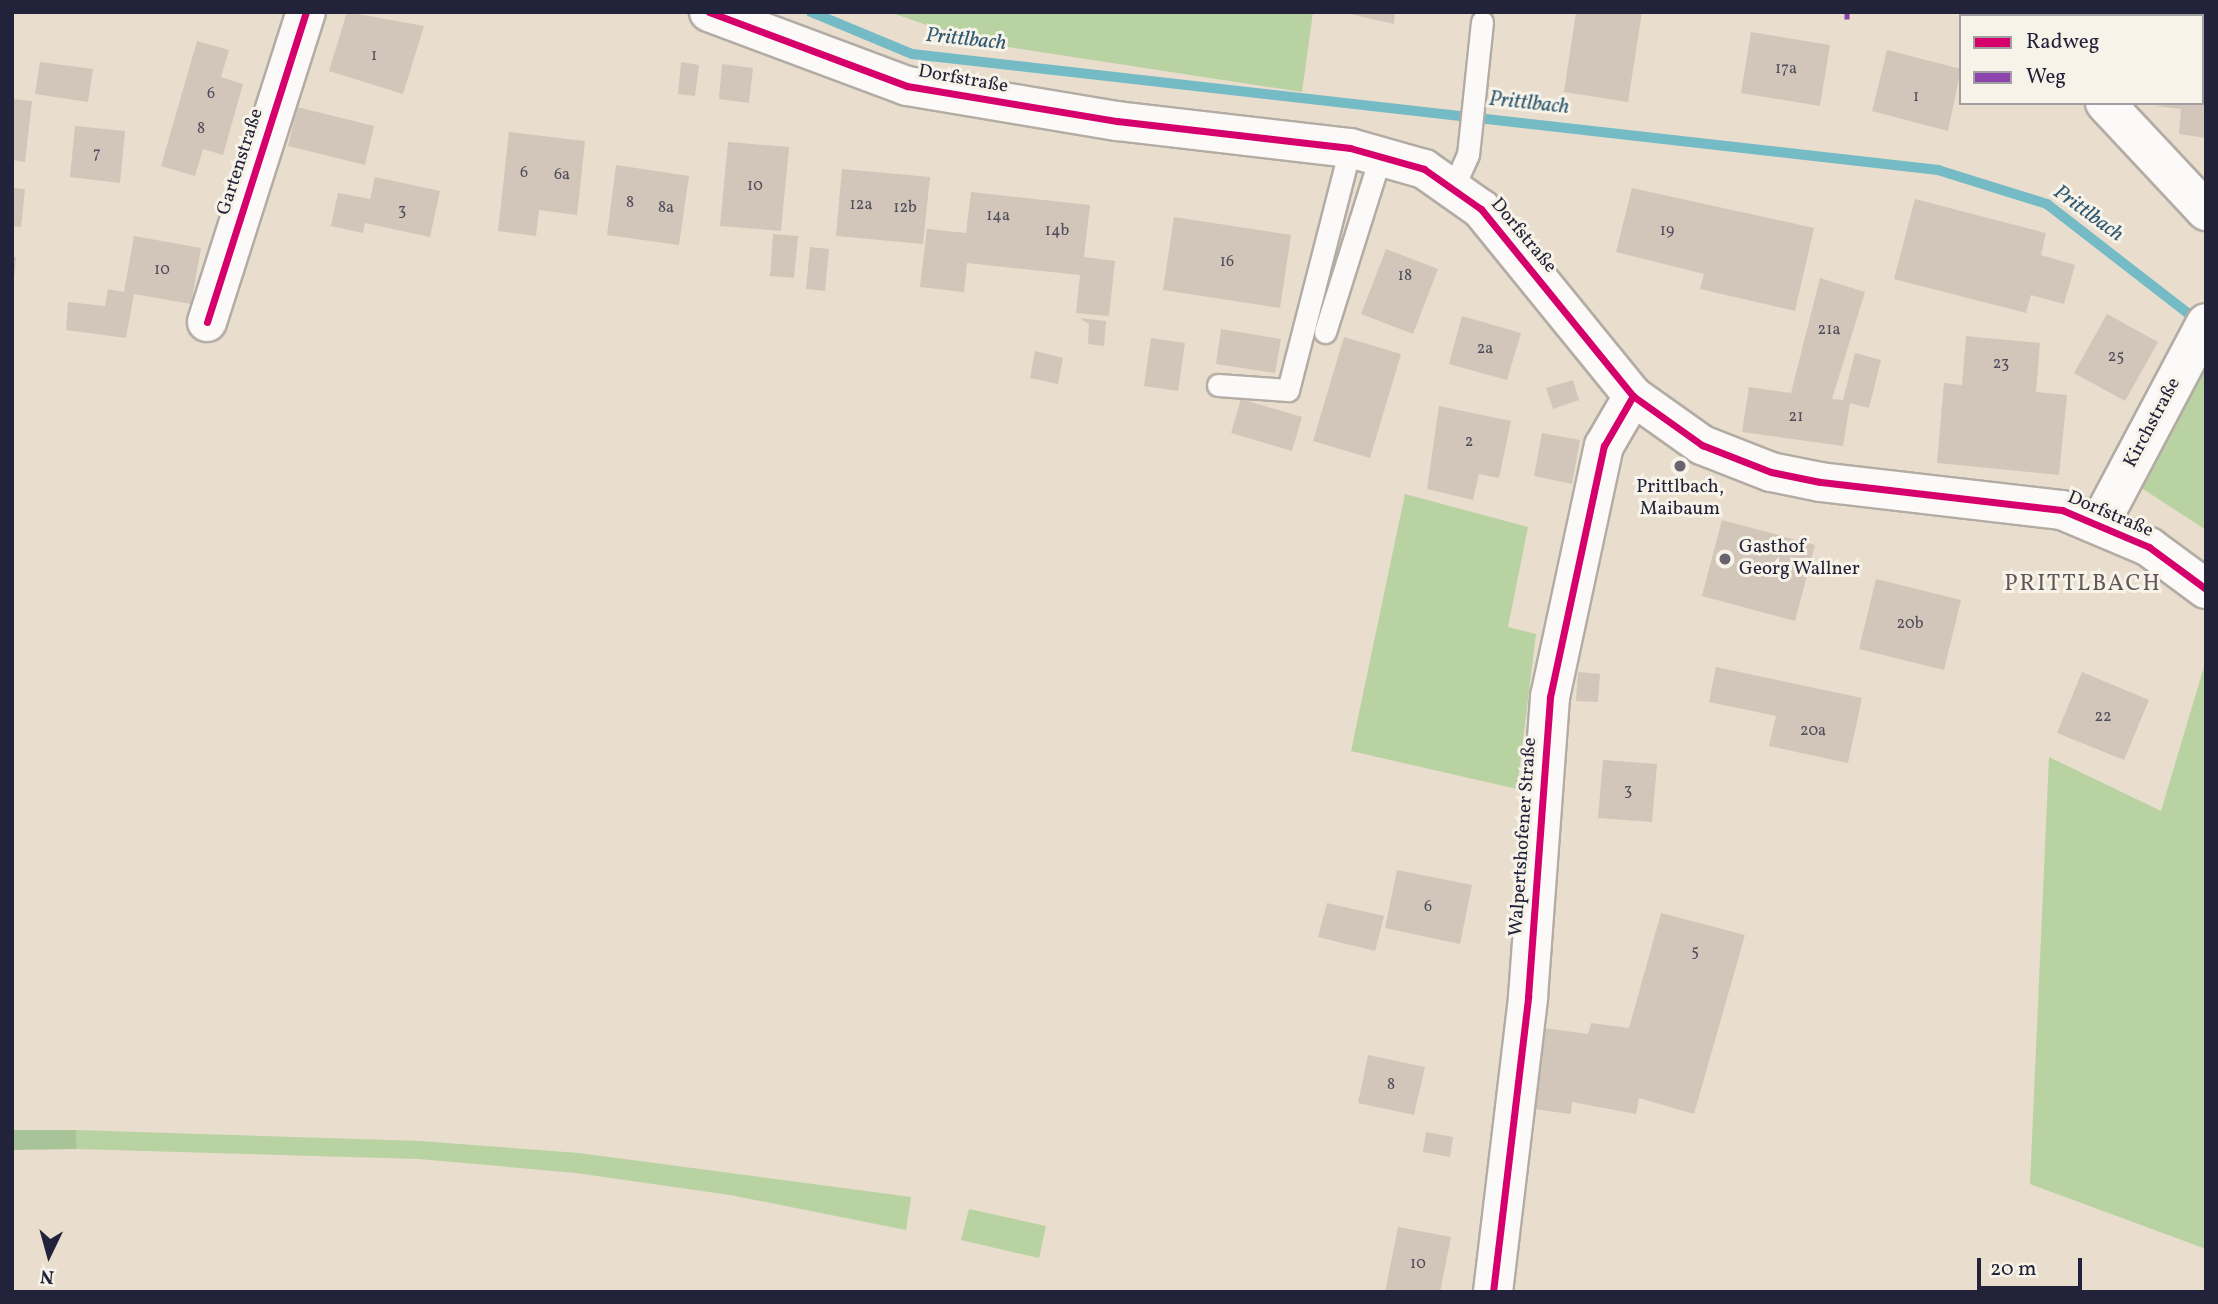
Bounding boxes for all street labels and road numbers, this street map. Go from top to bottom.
street label: Dorfstraße [916,61,1010,99]
street label: Gartenstraße [213,106,269,218]
street label: Dorfstraße [1485,194,1561,278]
street label: Kirchstraße [2120,374,2186,472]
street label: Dorfstraße [2064,487,2156,543]
street label: Walpertshofener Straße [1506,737,1542,937]

